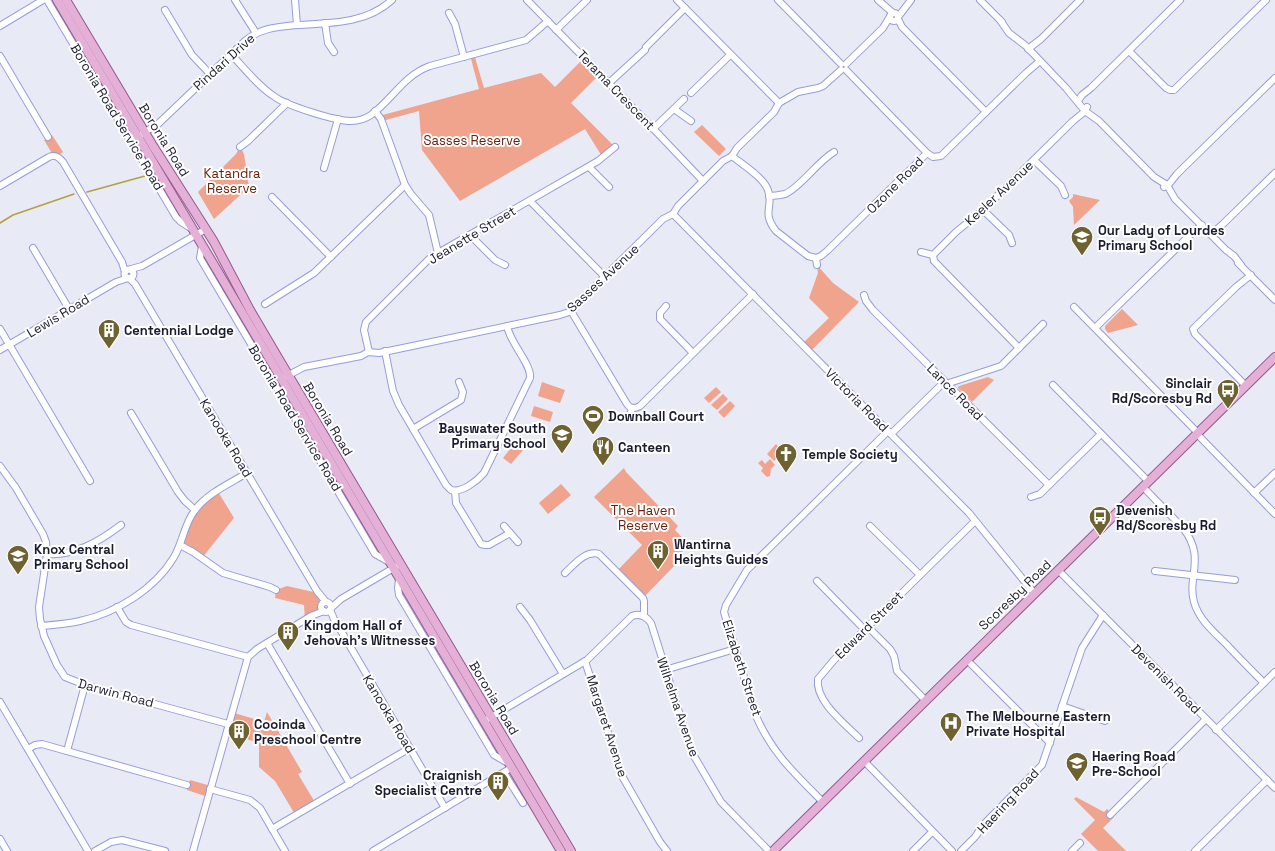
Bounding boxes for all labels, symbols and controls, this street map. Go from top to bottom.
street label: Pindari Drive [190,30,258,94]
street label: Boronia Road Service Road [67,41,167,193]
street label: Terama Crescent [573,46,659,134]
street label: Boronia Road [135,101,193,179]
park label: Sasses Reserve [424,132,520,149]
street label: Ozone Road [863,153,927,217]
street label: Keeler Avenue [961,157,1037,229]
park label: Katandra Reserve [204,165,261,197]
street label: Jeanette Street [425,202,519,268]
place label: Our Lady of Lourdes Primary School [1098,222,1225,254]
school or university icon: Our Lady of Lourdes Primary School [1069,224,1095,257]
street label: Sasses Avenue [563,240,643,316]
street label: Lewis Road [23,291,93,341]
building icon: Centennial Lodge [96,317,122,350]
place label: Centennial Lodge [124,322,234,339]
street label: Boronia Road Service Road [245,342,345,494]
street label: Lance Road [923,360,987,424]
street label: Victoria Road [822,365,892,435]
place label: Sinclair Rd/Scoresby Rd [1112,375,1212,407]
bus stop icon: Sinclair Rd/Scoresby Rd [1215,377,1241,410]
street label: Boronia Road [300,379,356,459]
street label: Kanooka Road [196,395,256,481]
sports icon: Downball Court [580,403,606,436]
place label: Downball Court [608,408,704,425]
place label: Bayswater South Primary School [439,420,546,452]
school or university icon: Bayswater South Primary School [549,422,575,455]
restaurant icon: Canteen [590,434,616,467]
place label: Canteen [618,439,670,456]
church icon: Temple Society [773,441,799,474]
place label: Temple Society [802,446,898,463]
park label: The Haven Reserve [611,502,675,534]
place label: Devenish Rd/Scoresby Rd [1116,502,1216,534]
bus stop icon: Devenish Rd/Scoresby Rd [1087,504,1113,537]
place label: Wantirna Heights Guides [674,536,769,568]
building icon: Wantirna Heights Guides [645,538,671,571]
place label: Knox Central Primary School [34,541,128,573]
school or university icon: Knox Central Primary School [5,543,31,576]
street label: Scoresby Road [975,556,1055,634]
street label: Edward Street [831,587,907,663]
place label: Kingdom Hall of Jehovah's Witnesses [304,617,435,649]
street label: Elizabeth Street [718,617,766,719]
building icon: Kingdom Hall of Jehovah's Witnesses [275,619,301,652]
street label: Devenish Road [1128,641,1204,717]
street label: Wilhelma Avenue [653,655,703,759]
street label: Boronia Road [465,658,523,738]
street label: Kanooka Road [359,671,419,757]
street label: Margaret Avenue [582,673,632,779]
street label: Darwin Road [76,675,156,711]
place label: The Melbourne Eastern Private Hospital [966,708,1111,740]
hospital icon: The Melbourne Eastern Private Hospital [938,710,964,743]
place label: Cooinda Preschool Centre [254,716,361,748]
building icon: Cooinda Preschool Centre [226,718,252,751]
place label: Haering Road Pre-School [1092,748,1175,780]
school or university icon: Haering Road Pre-School [1064,750,1090,783]
street label: Haering Road [973,765,1043,837]
place label: Craignish Specialist Centre [375,767,482,799]
building icon: Craignish Specialist Centre [485,769,511,802]

